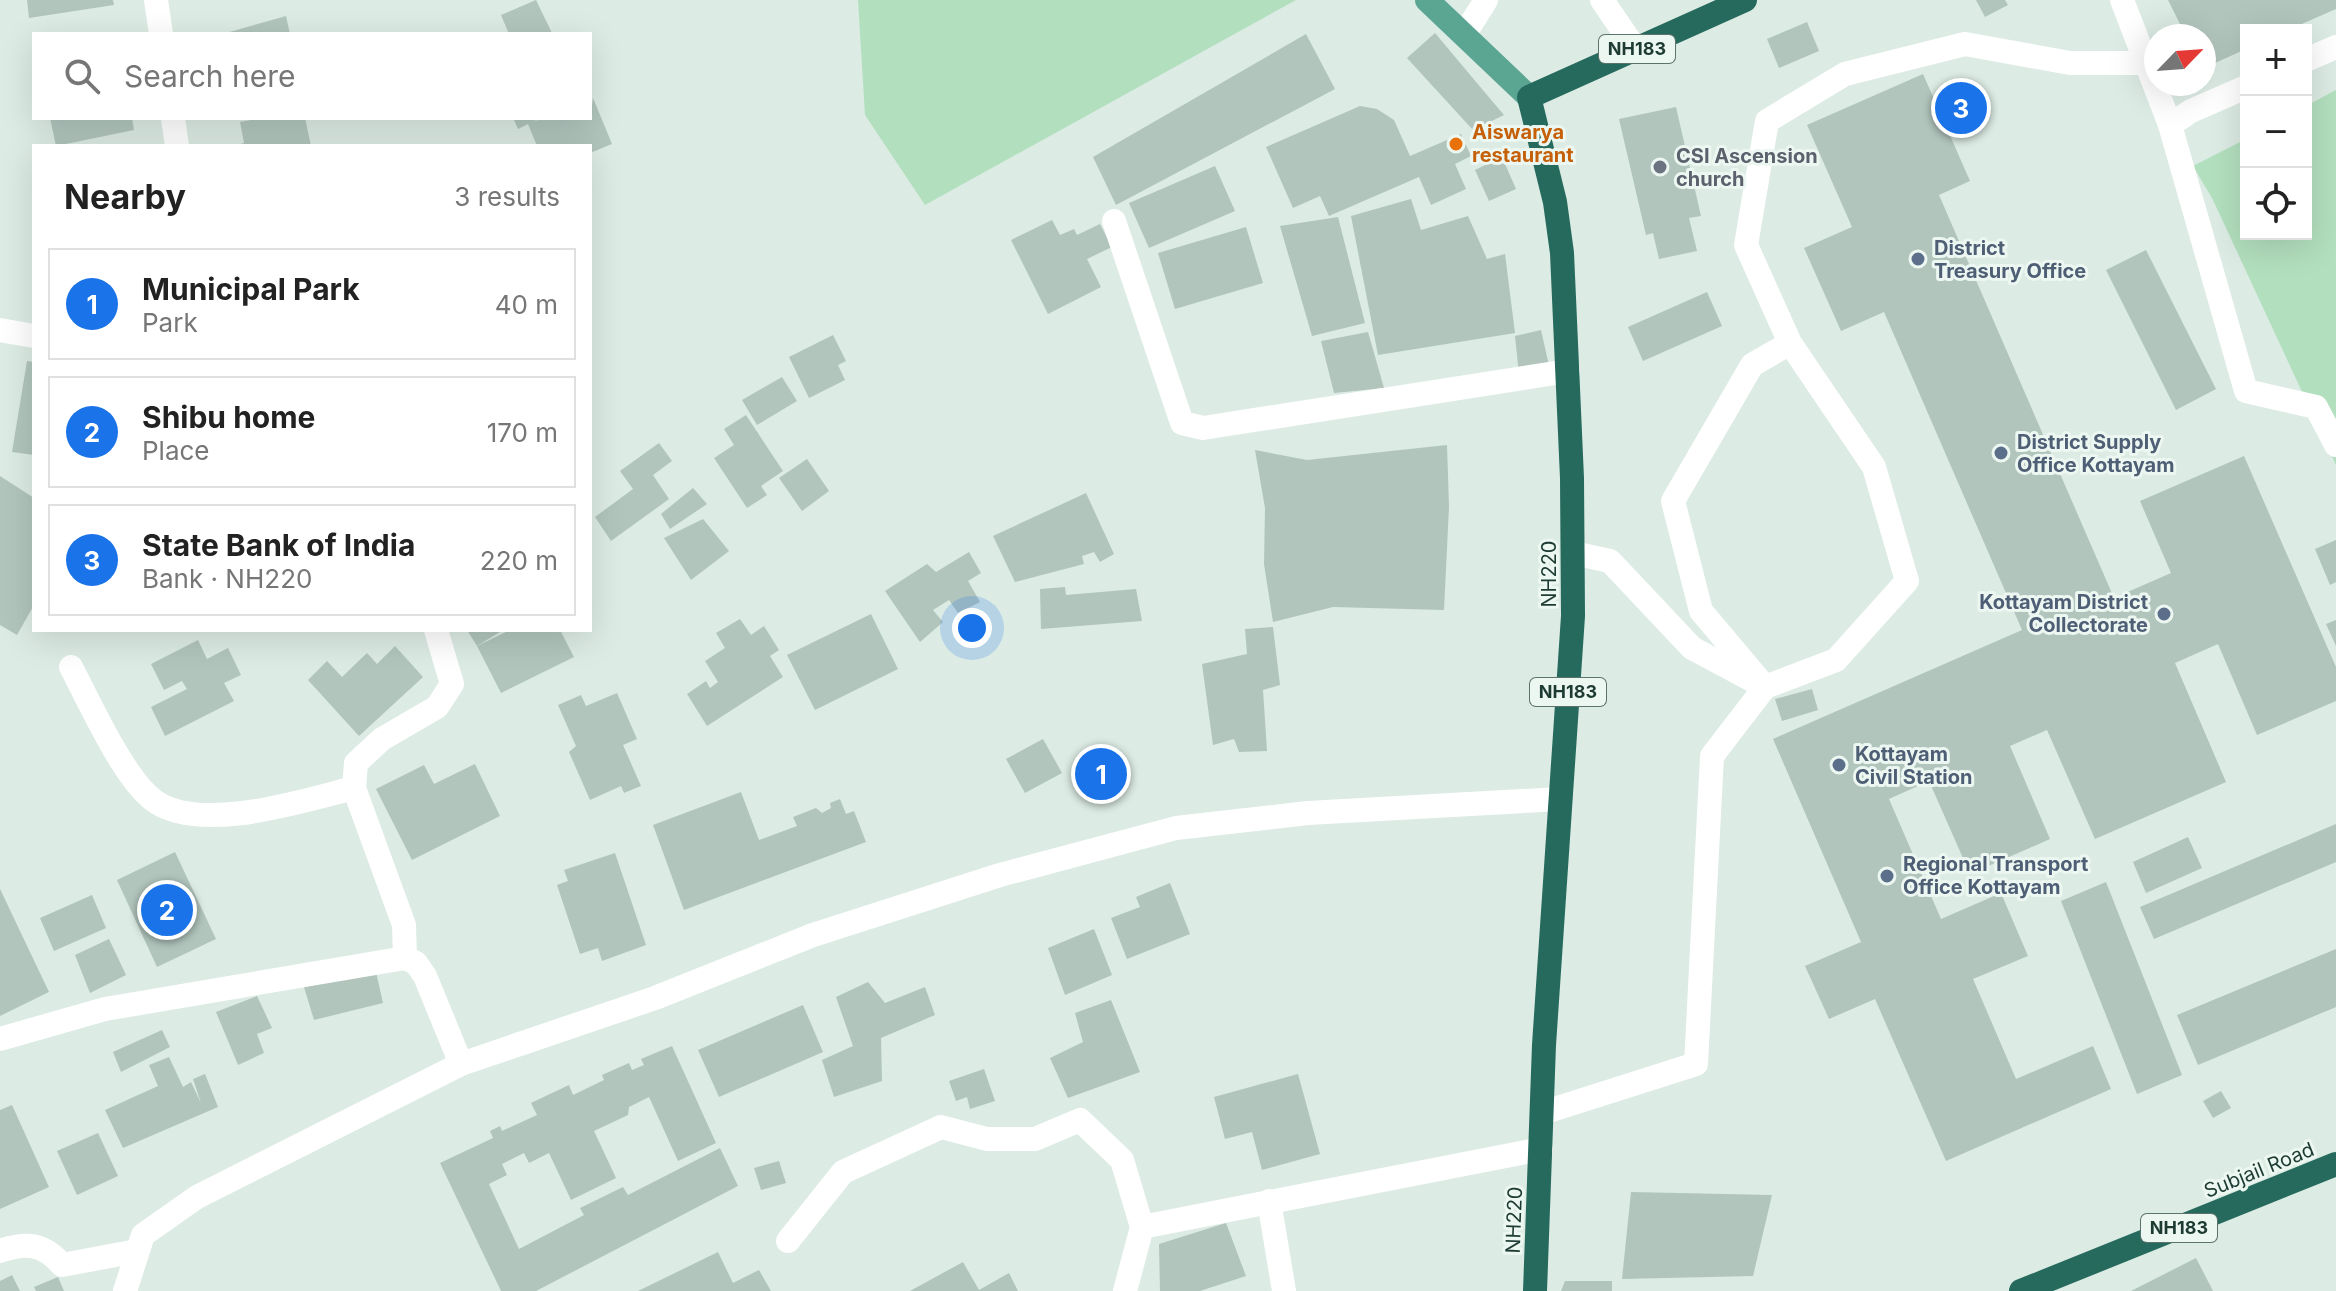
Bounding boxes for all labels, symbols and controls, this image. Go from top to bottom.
north arrow [2144,24,2216,96]
map controls [2240,24,2312,240]
button: + [2240,24,2312,96]
search box [32,32,592,120]
road number: NH183 [1599,35,1675,63]
icon: search [60,54,104,98]
text: Search here [124,58,296,94]
pin: 3 [1935,78,1987,138]
button: − [2240,96,2312,168]
place label: Aiswarya restaurant [1472,120,1574,167]
marker: Aiswarya restaurant [1447,135,1465,153]
place label: CSI Ascension church [1676,144,1818,191]
marker: CSI Ascension church [1651,158,1669,176]
button: locate [2240,168,2312,240]
text: Nearby [64,176,186,217]
text: 3 results [454,181,560,212]
place label: District Treasury Office [1934,236,2086,283]
marker: District Treasury Office [1909,250,1927,268]
text: Municipal Park [142,271,360,307]
text: 1 [86,289,98,320]
text: 40 m [495,289,558,320]
text: Park [142,307,198,338]
text: Shibu home [142,399,315,435]
text: 2 [84,417,100,448]
text: 170 m [487,417,558,448]
place label: District Supply Office Kottayam [2017,430,2174,477]
text: Place [142,435,210,466]
marker: District Supply Office Kottayam [1992,444,2010,462]
text: State Bank of India [142,527,415,563]
street label: NH220 [1537,541,1561,607]
text: 3 [84,545,100,576]
text: 220 m [480,545,558,576]
text: Bank · NH220 [142,563,312,594]
place label: Kottayam District Collectorate [1979,590,2148,637]
marker: Kottayam District Collectorate [2155,605,2173,623]
your location [952,608,992,648]
road number: NH183 [1530,678,1606,706]
place label: Kottayam Civil Station [1855,742,1972,789]
pin: 1 [1075,744,1127,804]
marker: Kottayam Civil Station [1830,756,1848,774]
place label: Regional Transport Office Kottayam [1903,852,2088,899]
marker: Regional Transport Office Kottayam [1878,867,1896,885]
pin: 2 [141,880,193,940]
street label: Subjail Road [2200,1137,2318,1203]
street label: NH220 [1501,1186,1527,1254]
road number: NH183 [2141,1214,2217,1242]

